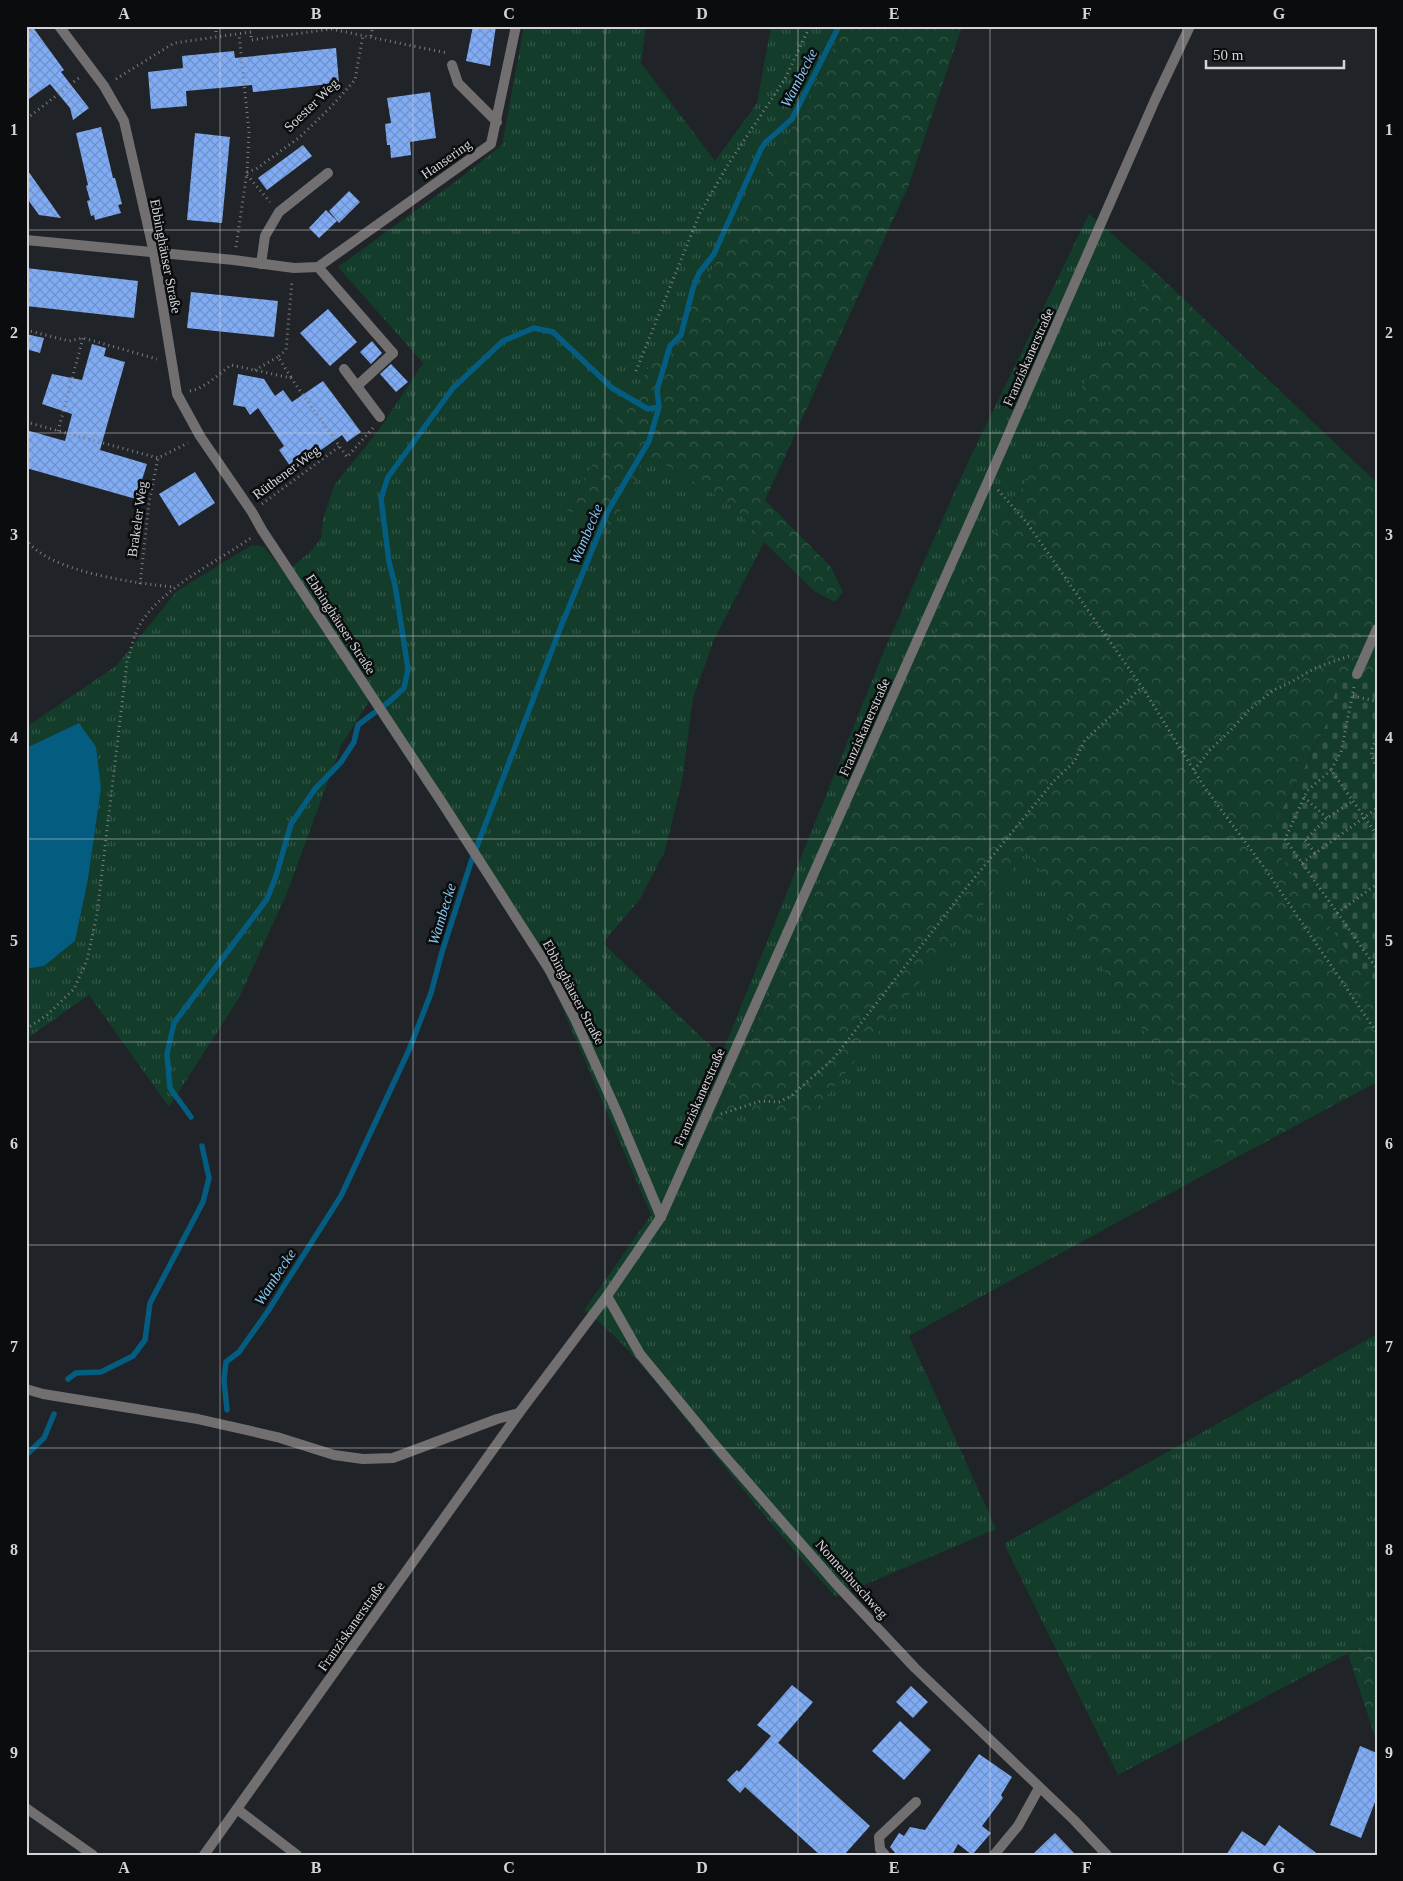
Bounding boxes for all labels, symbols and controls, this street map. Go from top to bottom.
text: A [118,5,130,22]
text: B [311,5,322,22]
text: C [503,5,515,22]
text: D [696,5,708,22]
text: E [889,5,899,22]
text: F [1082,5,1092,22]
text: G [1273,5,1286,22]
scale bar [1206,38,1343,70]
water label: Wambecke [777,46,821,110]
text: 50 m [1213,47,1244,63]
street label: Soester Weg [281,76,342,135]
text: 1 [10,121,18,138]
text: 1 [1385,121,1393,138]
street label: Hansering [418,137,474,182]
street label: Ebbinghäuser Straße [147,198,184,315]
street label: Franziskanerstraße [1000,306,1057,409]
text: 2 [10,324,18,341]
text: 2 [1385,324,1393,341]
street label: Rüthener Weg [250,442,323,502]
street label: Brakeler Weg [125,480,150,558]
water label: Wambecke [566,501,606,566]
text: 3 [10,526,18,543]
text: 3 [1385,526,1393,543]
street label: Ebbinghäuser Straße [303,571,379,677]
street label: Franziskanerstraße [836,676,893,779]
text: 4 [10,729,18,746]
text: 4 [1385,729,1393,746]
water label: Wambecke [425,881,459,947]
text: 5 [10,932,18,949]
text: 5 [1385,932,1393,949]
street label: Ebbinghäuser Straße [540,937,607,1047]
street label: Franziskanerstraße [671,1046,728,1149]
text: 6 [10,1135,18,1152]
text: 6 [1385,1135,1393,1152]
water label: Wambecke [251,1246,299,1308]
text: 7 [10,1338,18,1355]
text: 7 [1385,1338,1393,1355]
street label: Nonnenbuschweg [812,1537,891,1622]
text: 8 [10,1541,18,1558]
text: 8 [1385,1541,1393,1558]
street label: Franziskanerstraße [315,1579,388,1674]
text: 9 [10,1744,18,1761]
text: 9 [1385,1744,1393,1761]
text: A [118,1859,130,1876]
text: B [311,1859,322,1876]
text: C [503,1859,515,1876]
text: D [696,1859,708,1876]
text: E [889,1859,899,1876]
text: F [1082,1859,1092,1876]
text: G [1273,1859,1286,1876]

